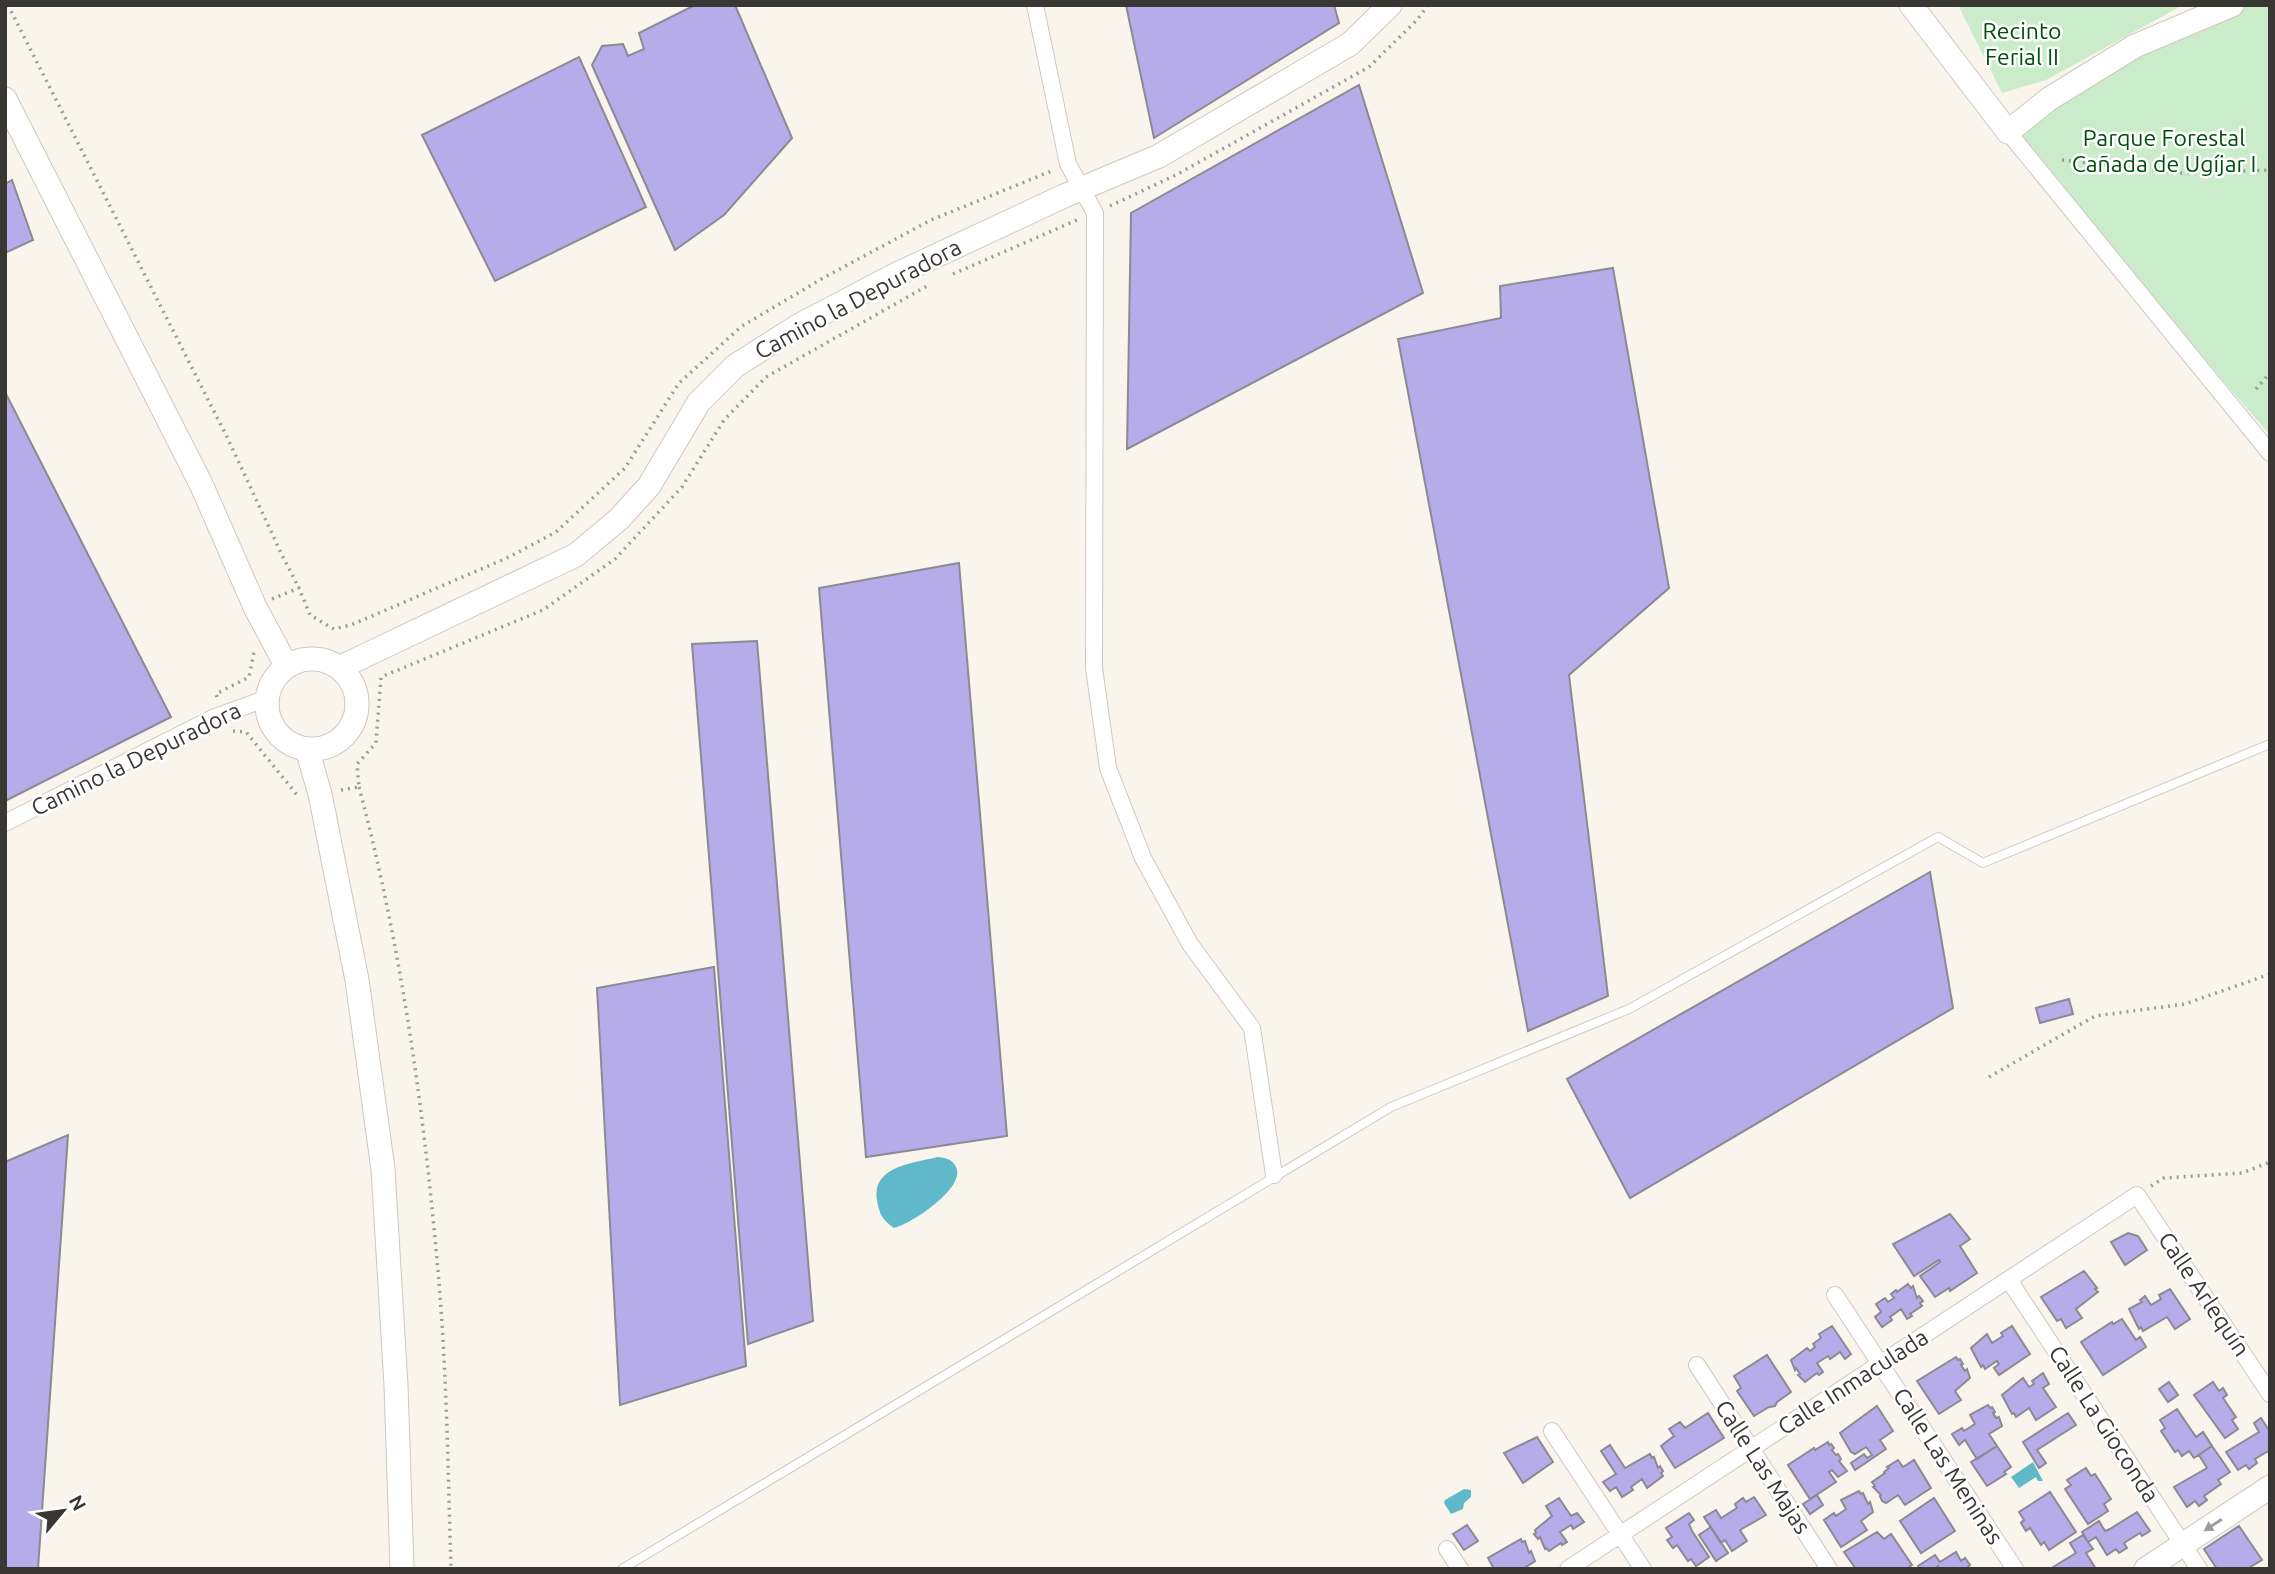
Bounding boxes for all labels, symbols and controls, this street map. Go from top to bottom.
park label: Recinto Ferial II [1983,18,2061,69]
park label: Parque Forestal Cañada de Ugíjar I [2072,125,2256,176]
street label: Camino la Depuradora [750,234,965,364]
street label: Camino la Depuradora [27,697,245,820]
street label: Calle Arlequín [2154,1227,2255,1360]
street label: Calle Inmaculada [1773,1324,1932,1439]
street label: Calle La Gioconda [2044,1341,2164,1507]
street label: Calle Las Meninas [1889,1383,2008,1548]
street label: Calle Las Majas [1711,1395,1816,1538]
north arrow [28,1476,98,1546]
text: N [65,1491,91,1514]
one-way arrow [2203,1518,2222,1531]

